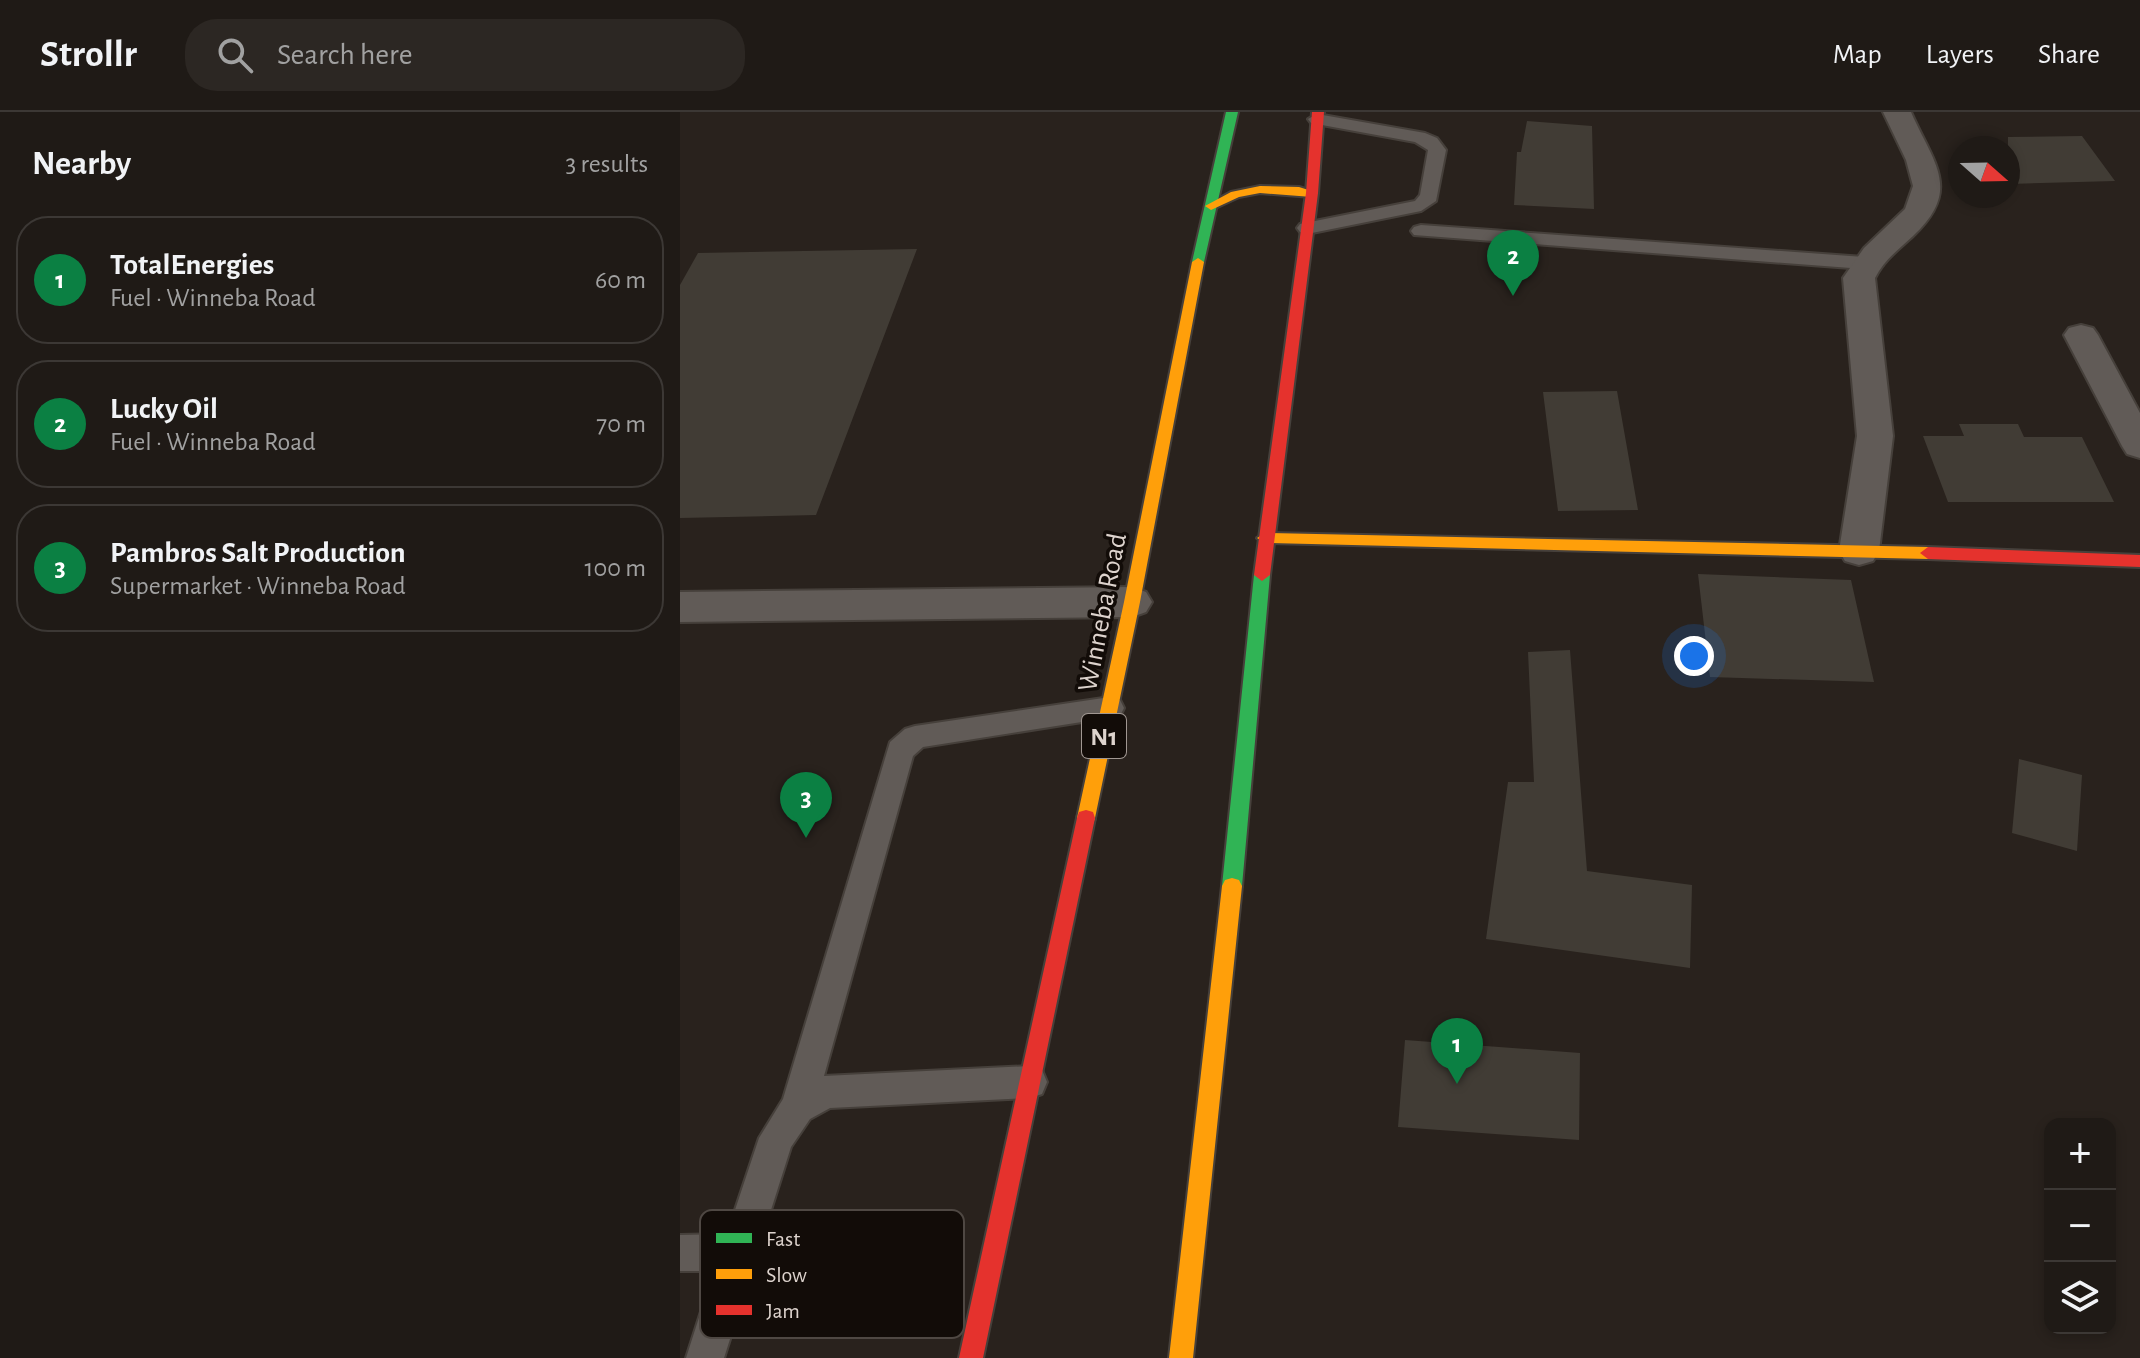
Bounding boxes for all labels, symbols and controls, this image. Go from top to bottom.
search box [185,19,745,91]
icon: search [213,33,257,77]
text: Strollr [40,36,137,74]
text: Search here [277,40,413,70]
text: Map [1833,41,1882,69]
text: Layers [1926,41,1994,69]
text: Share [2038,41,2100,69]
north arrow [1948,136,2020,208]
text: Nearby [32,147,131,181]
text: 3 results [565,151,648,177]
pin: 2 [1487,230,1539,296]
text: TotalEnergies [110,250,274,280]
text: 1 [55,267,65,293]
text: 60 m [595,267,646,293]
text: Fuel · Winneba Road [110,285,316,311]
text: Lucky Oil [110,394,218,424]
text: 2 [54,411,66,437]
text: 70 m [596,411,646,437]
text: Fuel · Winneba Road [110,429,316,455]
street label: Winneba Road [1074,531,1132,694]
text: Pambros Salt Production [110,538,406,568]
text: 3 [54,555,66,581]
text: 100 m [585,555,646,581]
text: Supermarket · Winneba Road [110,573,406,599]
your location [1674,636,1714,676]
road number: N1 [1082,714,1126,758]
pin: 3 [780,772,832,838]
pin: 1 [1431,1018,1483,1084]
map controls [2044,1118,2116,1334]
button: + [2044,1118,2116,1190]
button: − [2044,1190,2116,1262]
legend [700,1210,964,1338]
text: Fast [766,1228,800,1250]
button: layers [2044,1262,2116,1334]
text: Slow [766,1264,807,1286]
text: Jam [766,1300,800,1322]

